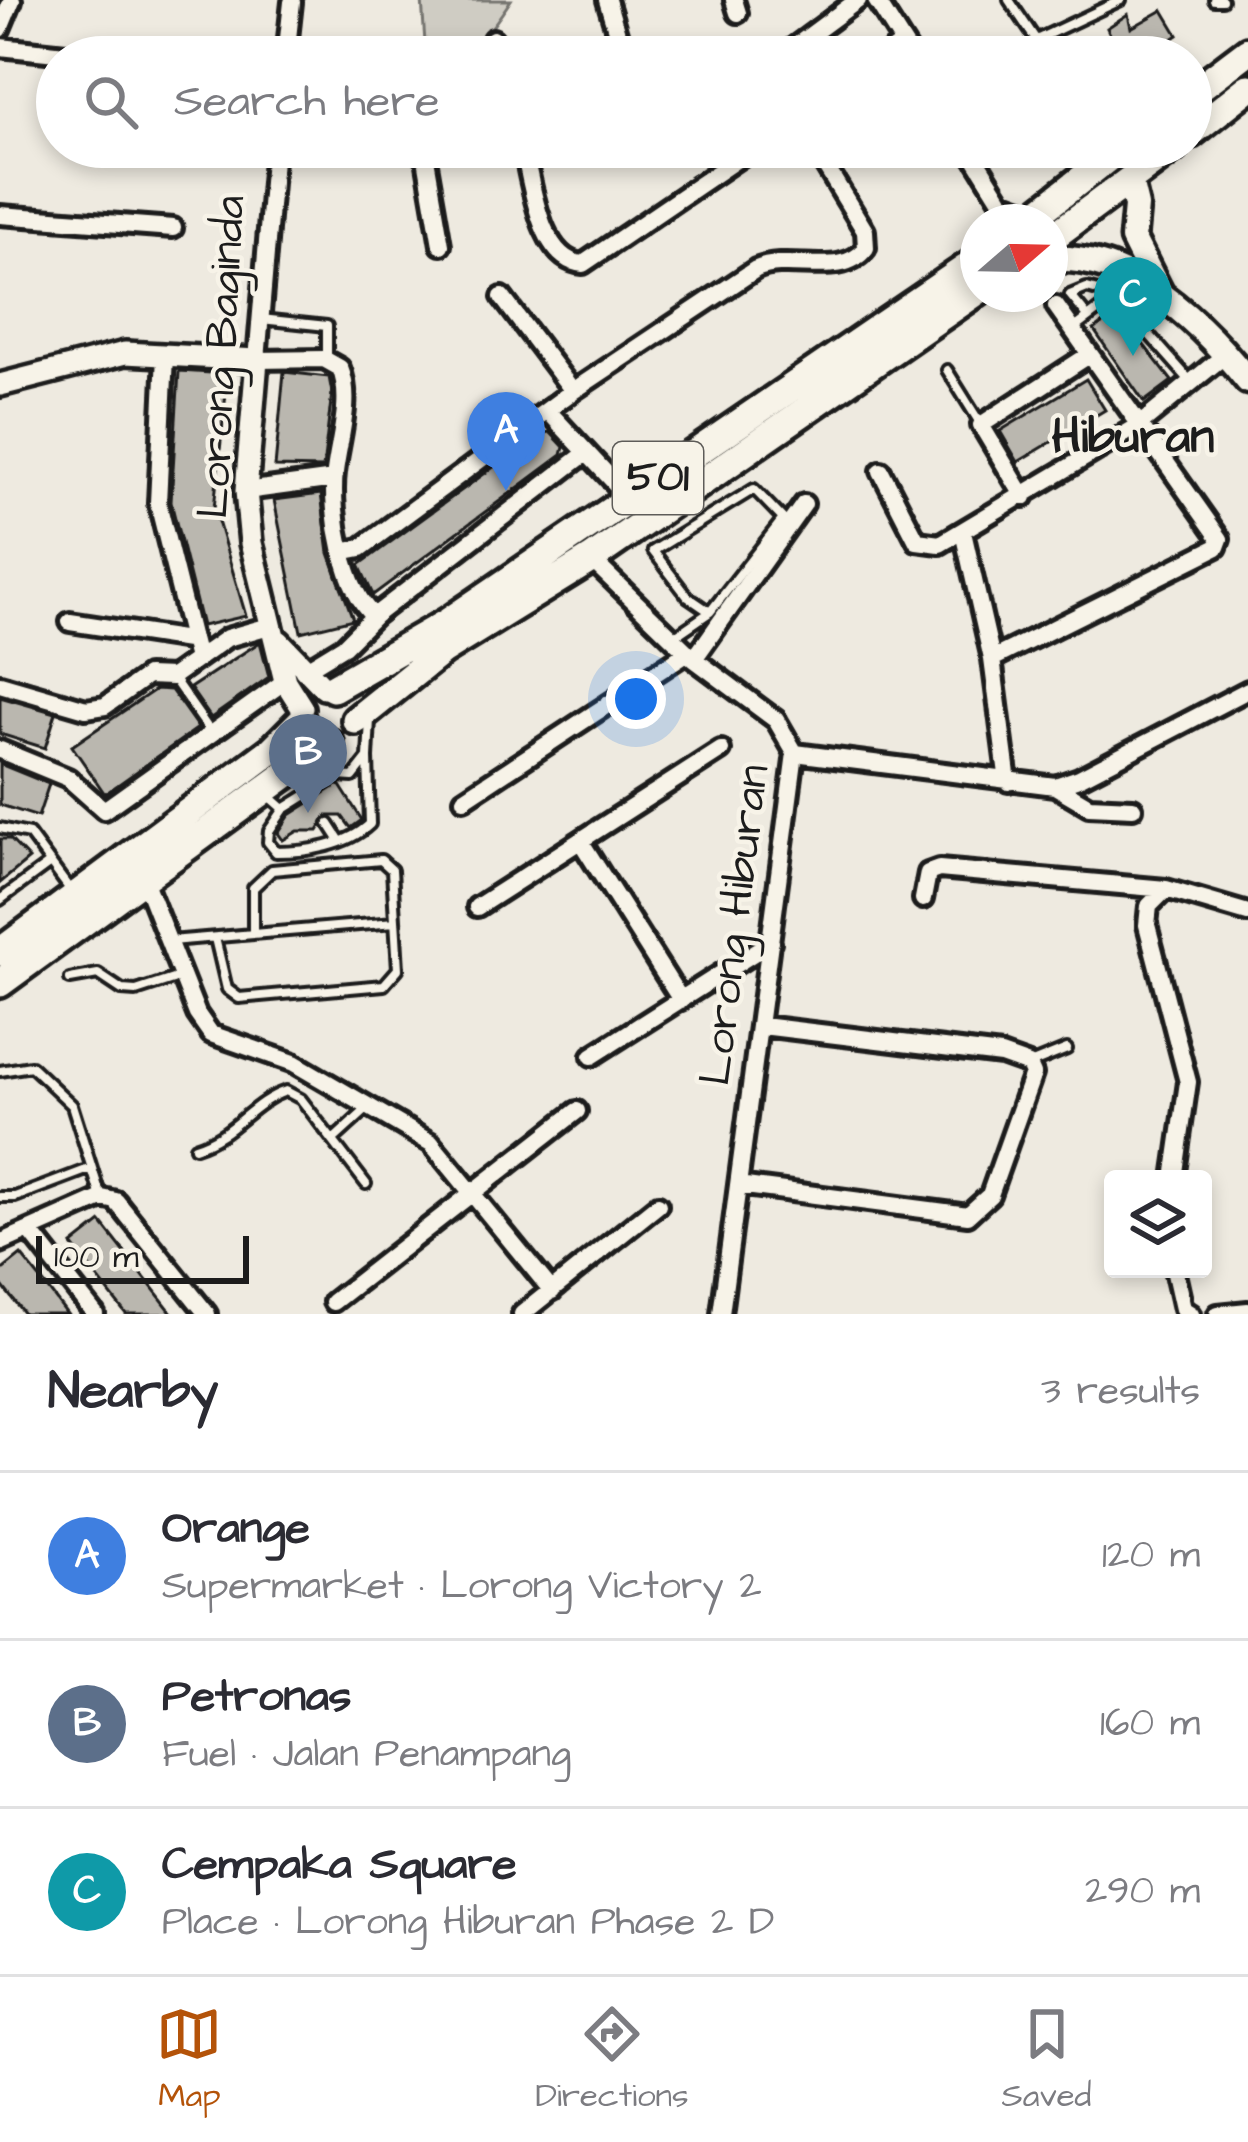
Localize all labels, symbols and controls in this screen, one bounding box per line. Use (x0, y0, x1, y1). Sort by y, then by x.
search box (36, 36, 1212, 168)
icon: search (78, 69, 144, 135)
text: Search here (174, 71, 440, 133)
street label: Lorong Baginda (183, 194, 261, 520)
north arrow (960, 204, 1068, 312)
pin: C (1094, 257, 1172, 356)
pin: A (467, 392, 545, 491)
district label: Hiburan (1052, 405, 1214, 471)
road number: 501 (613, 442, 703, 514)
your location (606, 669, 666, 729)
pin: B (269, 714, 347, 813)
street label: Lorong Hiburan (685, 761, 785, 1089)
map controls (1104, 1170, 1212, 1278)
button: layers (1104, 1170, 1212, 1278)
scale bar (36, 1230, 249, 1283)
text: 100 m (54, 1234, 139, 1280)
text: Nearby (48, 1357, 218, 1428)
text: 3 results (1041, 1365, 1200, 1419)
text: Orange (162, 1498, 310, 1560)
text: A (75, 1529, 99, 1583)
text: 120 m (1102, 1529, 1200, 1583)
text: Supermarket · Lorong Victory 2 (162, 1560, 762, 1614)
text: Petronas (162, 1666, 351, 1728)
text: B (73, 1697, 101, 1751)
text: 160 m (1100, 1697, 1200, 1751)
text: Fuel · Jalan Penampang (162, 1728, 571, 1782)
text: Cempaka Square (162, 1834, 517, 1896)
text: C (73, 1865, 101, 1919)
text: 290 m (1085, 1865, 1200, 1919)
text: Place · Lorong Hiburan Phase 2 D (162, 1896, 774, 1950)
tab: Map (156, 2001, 222, 2119)
tab: Directions (535, 2001, 689, 2119)
tab: Saved (1002, 2001, 1092, 2119)

